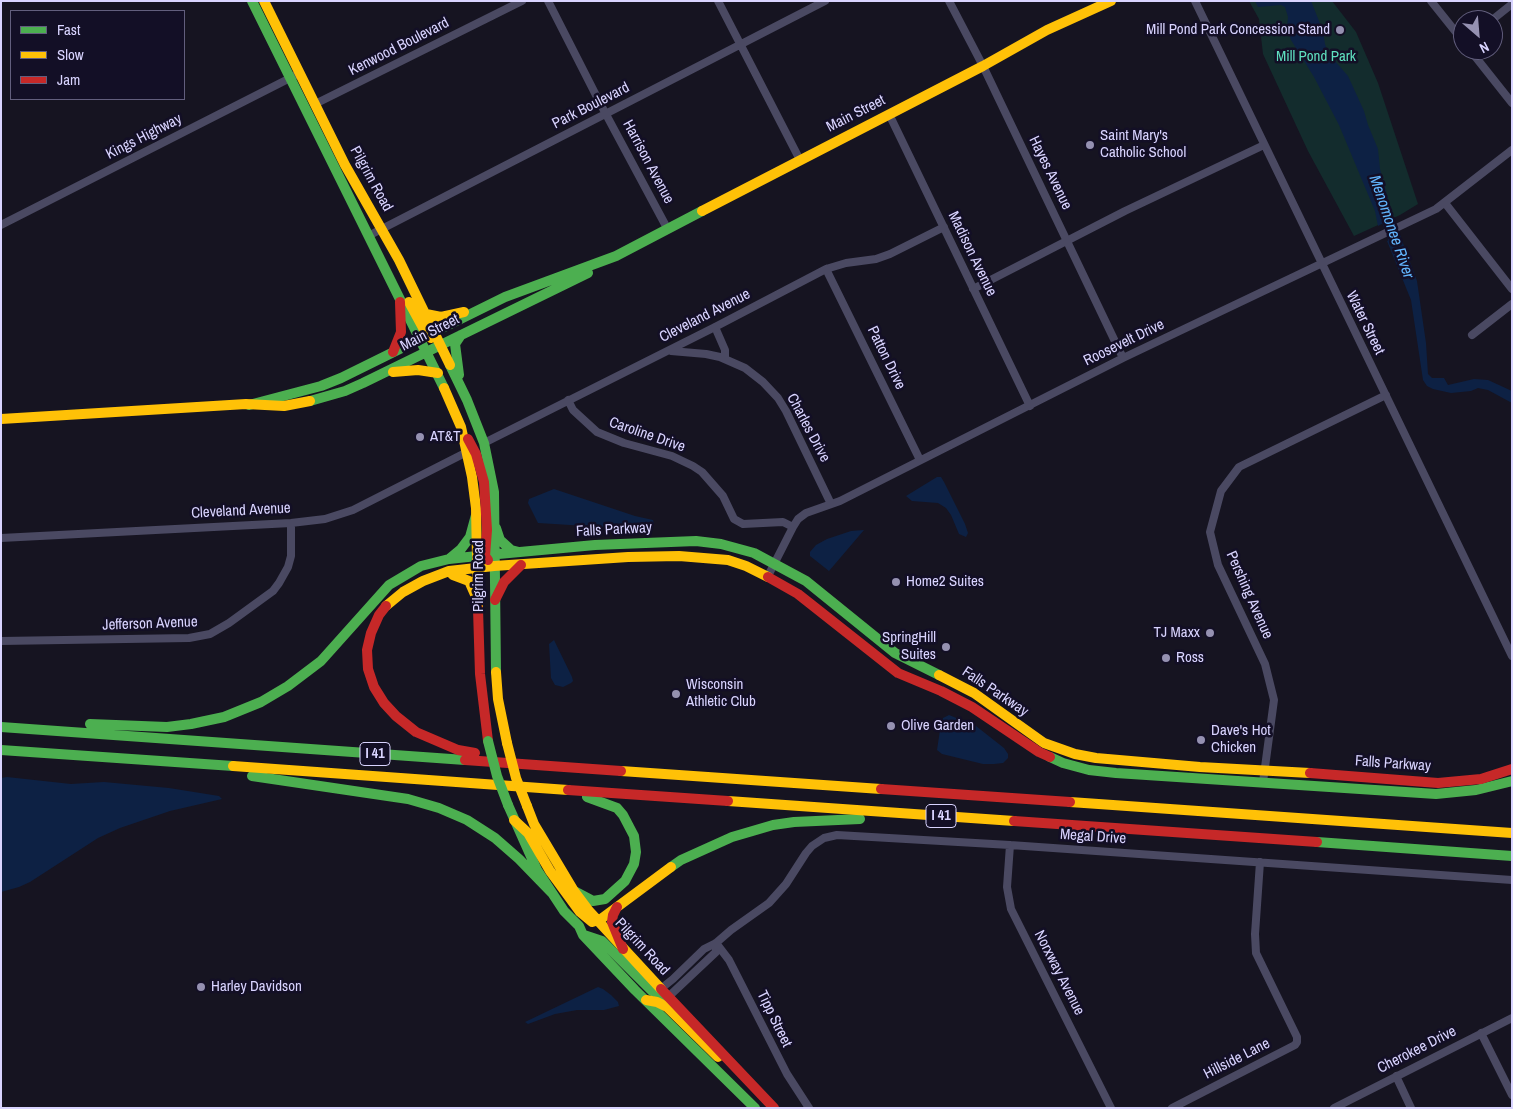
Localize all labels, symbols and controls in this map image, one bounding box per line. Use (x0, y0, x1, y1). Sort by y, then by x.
legend (10, 10, 185, 100)
north arrow (1453, 10, 1503, 60)
street label: Kenwood Boulevard (346, 14, 452, 80)
text: Fast (57, 19, 80, 40)
place label: Mill Pond Park Concession Stand (1146, 21, 1330, 39)
marker: Mill Pond Park Concession Stand (1334, 24, 1346, 36)
text: N (1477, 38, 1492, 57)
text: Slow (57, 44, 84, 65)
park label: Mill Pond Park (1276, 48, 1356, 66)
text: Jam (57, 69, 80, 90)
street label: Park Boulevard (549, 79, 633, 133)
street label: Main Street (824, 92, 888, 136)
street label: Kings Highway (103, 110, 185, 164)
street label: Harrison Avenue (618, 117, 678, 207)
place label: Saint Mary's Catholic School (1100, 127, 1186, 162)
street label: Hayes Avenue (1024, 133, 1076, 213)
marker: Saint Mary's Catholic School (1084, 139, 1096, 151)
street label: Pilgrim Road (346, 143, 396, 215)
water label: Menomonee River (1364, 173, 1418, 281)
street label: Madison Avenue (944, 209, 1000, 299)
street label: Cleveland Avenue (657, 285, 753, 347)
street label: Water Street (1342, 288, 1388, 358)
street label: Main Street (398, 311, 462, 355)
street label: Roosevelt Drive (1081, 316, 1167, 370)
street label: Patton Drive (863, 323, 909, 393)
street label: Charles Drive (782, 391, 834, 465)
street label: Caroline Drive (607, 414, 687, 456)
place label: AT&T (430, 428, 461, 446)
marker: AT&T (414, 431, 426, 443)
street label: Cleveland Avenue (191, 499, 291, 523)
street label: Falls Parkway (576, 519, 652, 541)
street label: Pilgrim Road (470, 540, 488, 612)
street label: Pershing Avenue (1222, 548, 1276, 642)
place label: Home2 Suites (906, 573, 984, 591)
marker: Home2 Suites (890, 576, 902, 588)
street label: Jefferson Avenue (102, 613, 198, 635)
place label: TJ Maxx (1154, 624, 1200, 642)
marker: TJ Maxx (1204, 627, 1216, 639)
place label: SpringHill Suites (882, 629, 936, 664)
marker: SpringHill Suites (940, 641, 952, 653)
place label: Ross (1176, 649, 1204, 667)
marker: Ross (1160, 652, 1172, 664)
street label: Falls Parkway (958, 663, 1032, 721)
place label: Wisconsin Athletic Club (686, 676, 756, 711)
marker: Wisconsin Athletic Club (670, 688, 682, 700)
place label: Olive Garden (901, 717, 974, 735)
marker: Olive Garden (885, 720, 897, 732)
place label: Dave's Hot Chicken (1211, 722, 1271, 757)
marker: Dave's Hot Chicken (1195, 734, 1207, 746)
road number: I 41 (360, 742, 390, 766)
street label: Falls Parkway (1354, 752, 1432, 776)
road number: I 41 (926, 804, 956, 828)
street label: Megal Drive (1059, 826, 1127, 848)
street label: Pilgrim Road (611, 915, 673, 979)
street label: Norxway Avenue (1030, 928, 1088, 1018)
place label: Harley Davidson (211, 978, 302, 996)
marker: Harley Davidson (195, 981, 207, 993)
street label: Tipp Street (753, 988, 795, 1050)
street label: Cherokee Drive (1375, 1022, 1459, 1078)
street label: Hillside Lane (1201, 1035, 1273, 1083)

